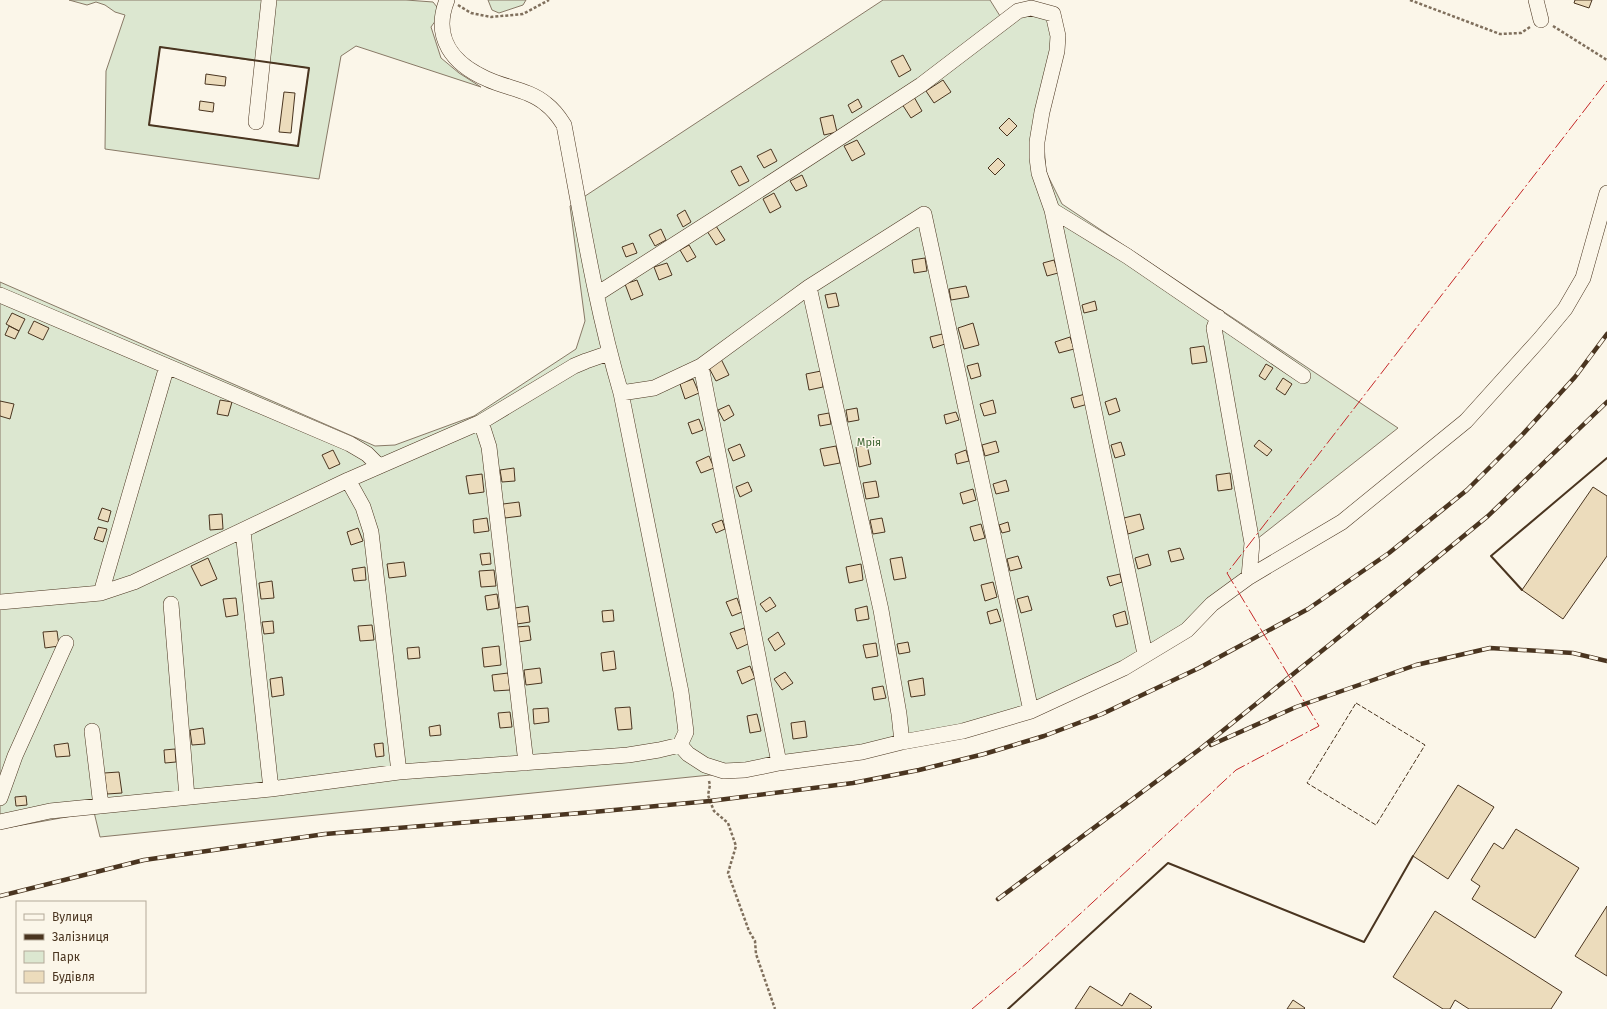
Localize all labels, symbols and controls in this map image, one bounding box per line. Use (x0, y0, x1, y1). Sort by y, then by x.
park label: Мрія (857, 436, 881, 449)
legend (16, 901, 146, 993)
text: Вулиця (52, 910, 93, 924)
text: Залізниця (52, 930, 109, 944)
text: Парк (52, 950, 81, 964)
text: Будівля (52, 970, 95, 984)

